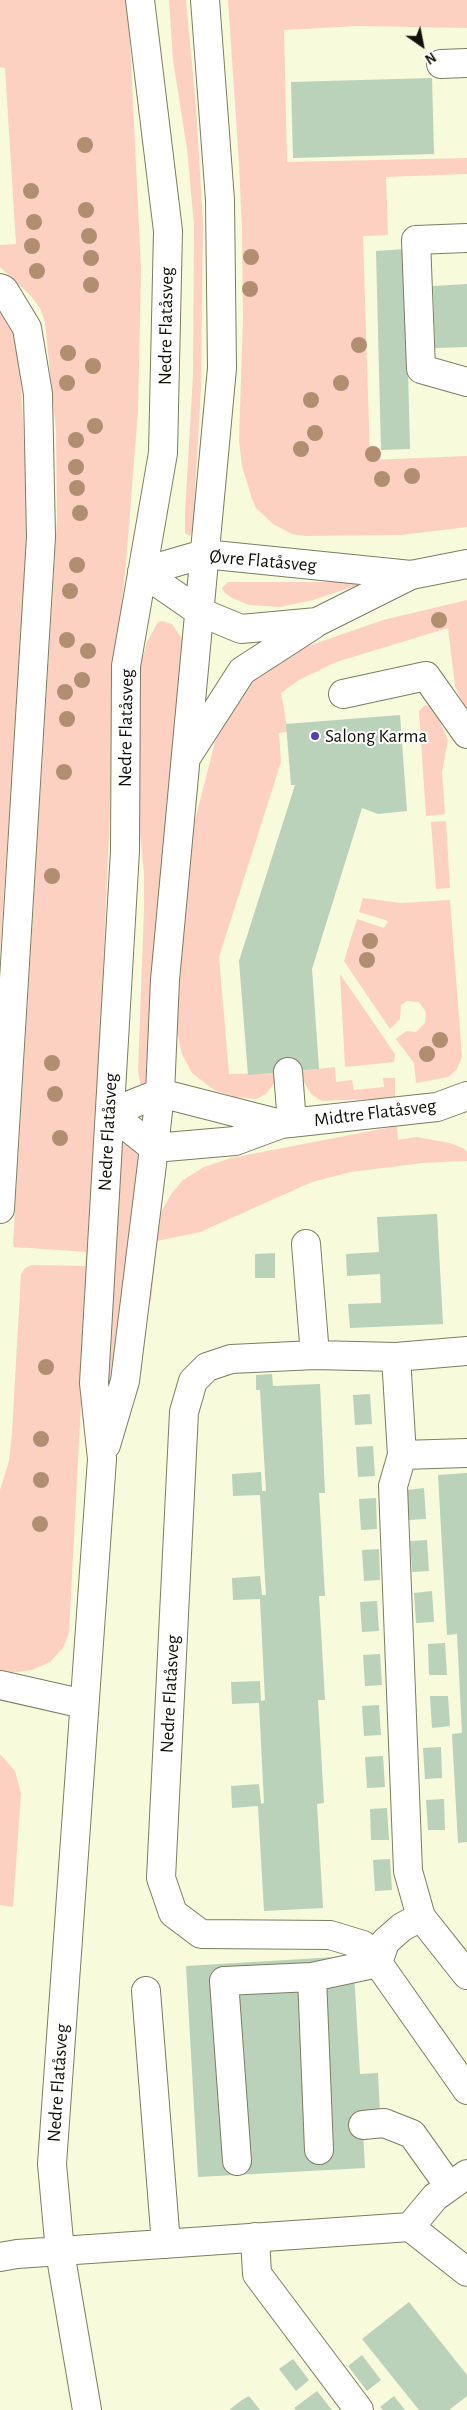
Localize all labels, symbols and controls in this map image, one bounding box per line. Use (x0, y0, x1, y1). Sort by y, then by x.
north arrow (397, 20, 447, 70)
text: N (422, 49, 438, 66)
street label: Nedre Flatåsveg (154, 267, 178, 385)
street label: Øvre Flatåsveg (209, 545, 317, 577)
street label: Nedre Flatåsveg (114, 669, 138, 787)
place label: Salong Karma (325, 725, 427, 747)
marker: Salong Karma (309, 730, 321, 742)
street label: Nedre Flatåsveg (94, 1072, 122, 1192)
street label: Midtre Flatåsveg (313, 1094, 437, 1132)
street label: Nedre Flatåsveg (156, 1634, 184, 1754)
street label: Nedre Flatåsveg (42, 2023, 74, 2143)

